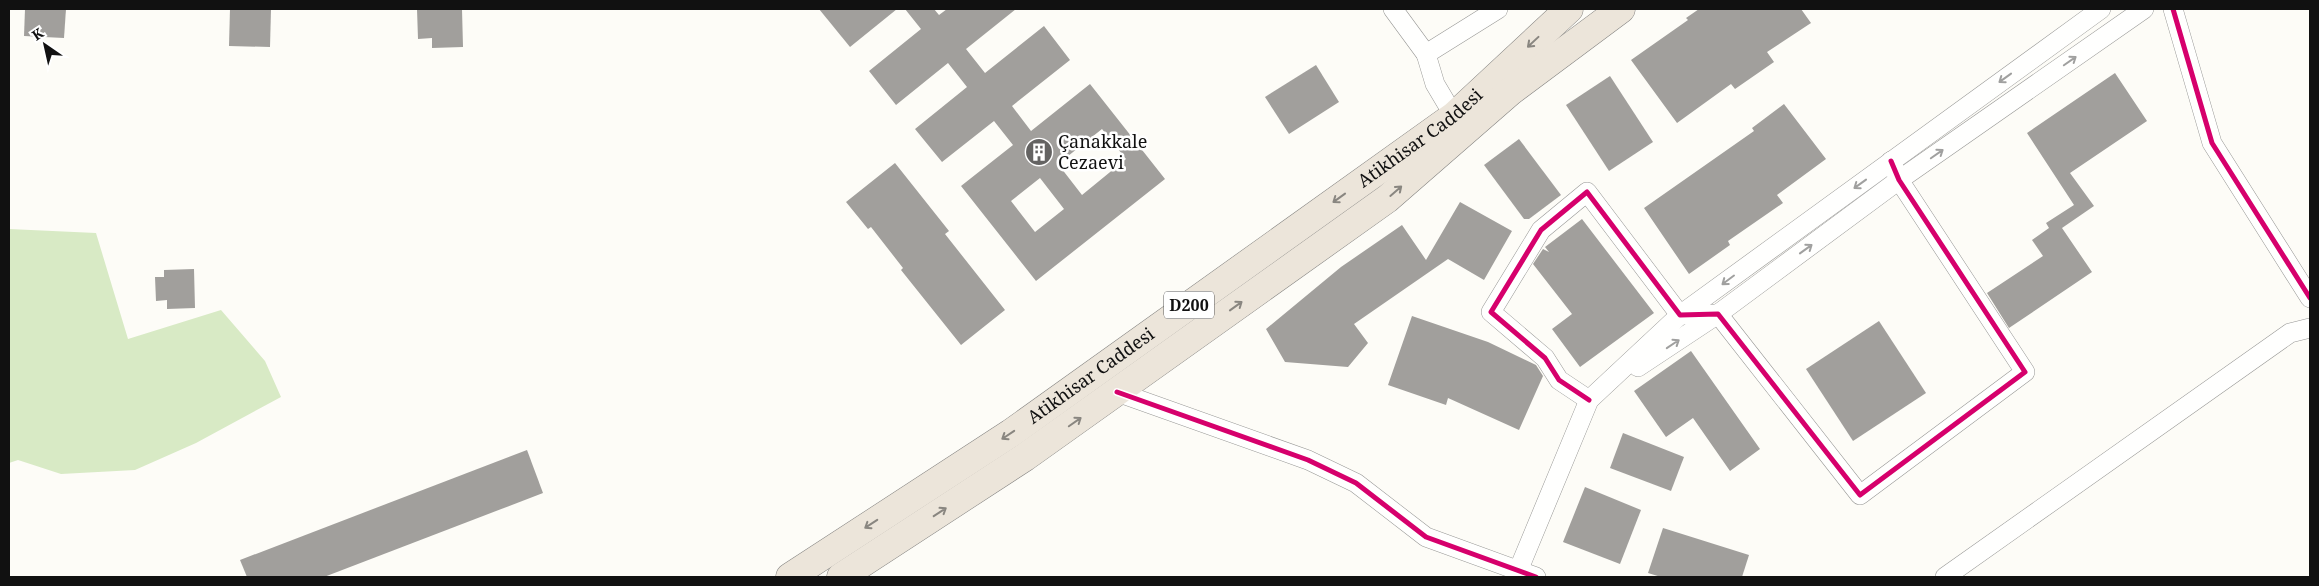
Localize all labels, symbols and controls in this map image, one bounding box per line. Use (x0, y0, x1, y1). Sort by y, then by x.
north arrow (20, 20, 70, 70)
text: K (28, 23, 48, 45)
one-way arrow (1527, 36, 1540, 48)
one-way arrow (2063, 56, 2077, 66)
one-way arrow (1998, 73, 2012, 83)
street label: Atikhisar Caddesi (1352, 83, 1487, 192)
place label: Çanakkale Cezaevi (1058, 129, 1147, 174)
building icon: Çanakkale Cezaevi (1024, 137, 1054, 167)
one-way arrow (1930, 149, 1944, 159)
one-way arrow (1854, 179, 1867, 190)
one-way arrow (1389, 186, 1402, 197)
one-way arrow (1332, 193, 1346, 203)
one-way arrow (1798, 244, 1812, 255)
one-way arrow (1722, 274, 1735, 285)
road number: D200 (1164, 292, 1214, 318)
one-way arrow (1228, 301, 1242, 312)
street label: Atikhisar Caddesi (1022, 321, 1159, 429)
one-way arrow (1666, 338, 1680, 349)
one-way arrow (1068, 417, 1082, 427)
one-way arrow (1001, 431, 1015, 441)
one-way arrow (933, 507, 947, 517)
one-way arrow (864, 518, 878, 529)

